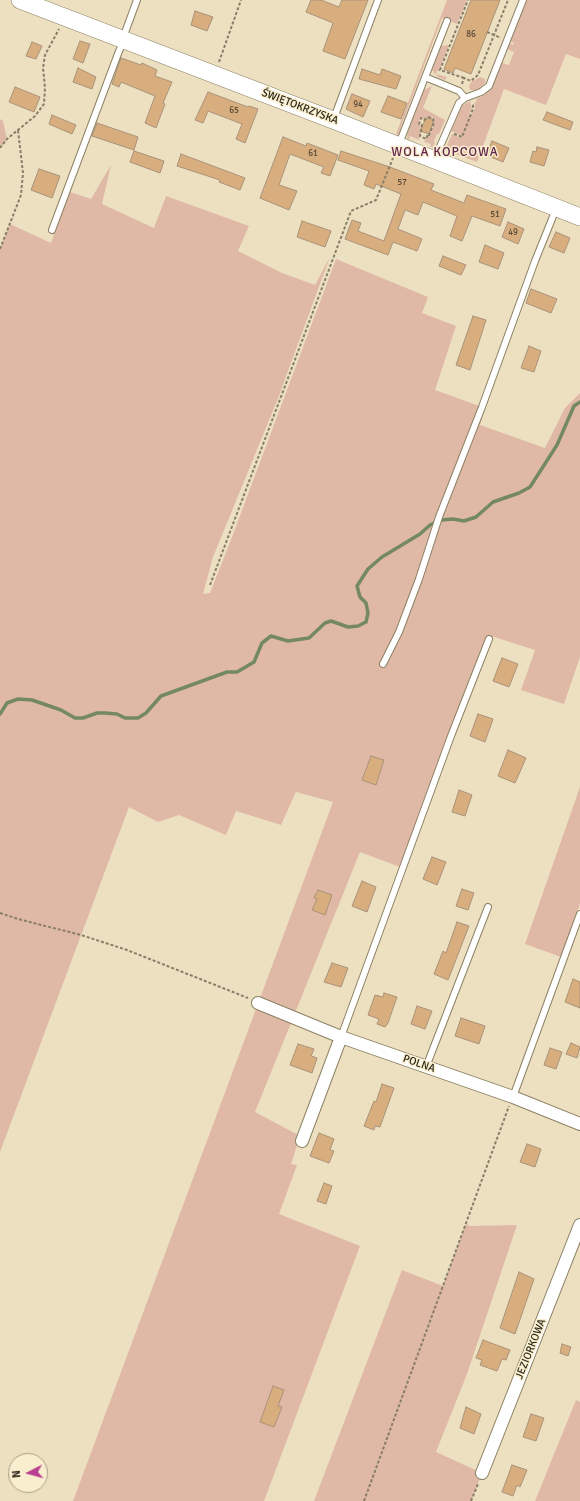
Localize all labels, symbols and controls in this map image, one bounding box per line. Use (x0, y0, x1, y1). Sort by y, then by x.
house number: 86 (466, 30, 476, 40)
street label: ŚWIĘTOKRZYSKA (260, 86, 340, 128)
house number: 94 (353, 100, 363, 110)
house number: 65 (229, 106, 239, 116)
district label: WOLA KOPCOWA (391, 145, 499, 161)
house number: 61 (308, 149, 318, 159)
house number: 57 (397, 178, 407, 188)
house number: 51 (490, 210, 500, 220)
house number: 49 (508, 228, 518, 238)
street label: POLNA (401, 1052, 437, 1076)
street label: JEZIORKOWA (513, 1317, 549, 1381)
north arrow (8, 1453, 48, 1493)
text: N (10, 1470, 23, 1479)

